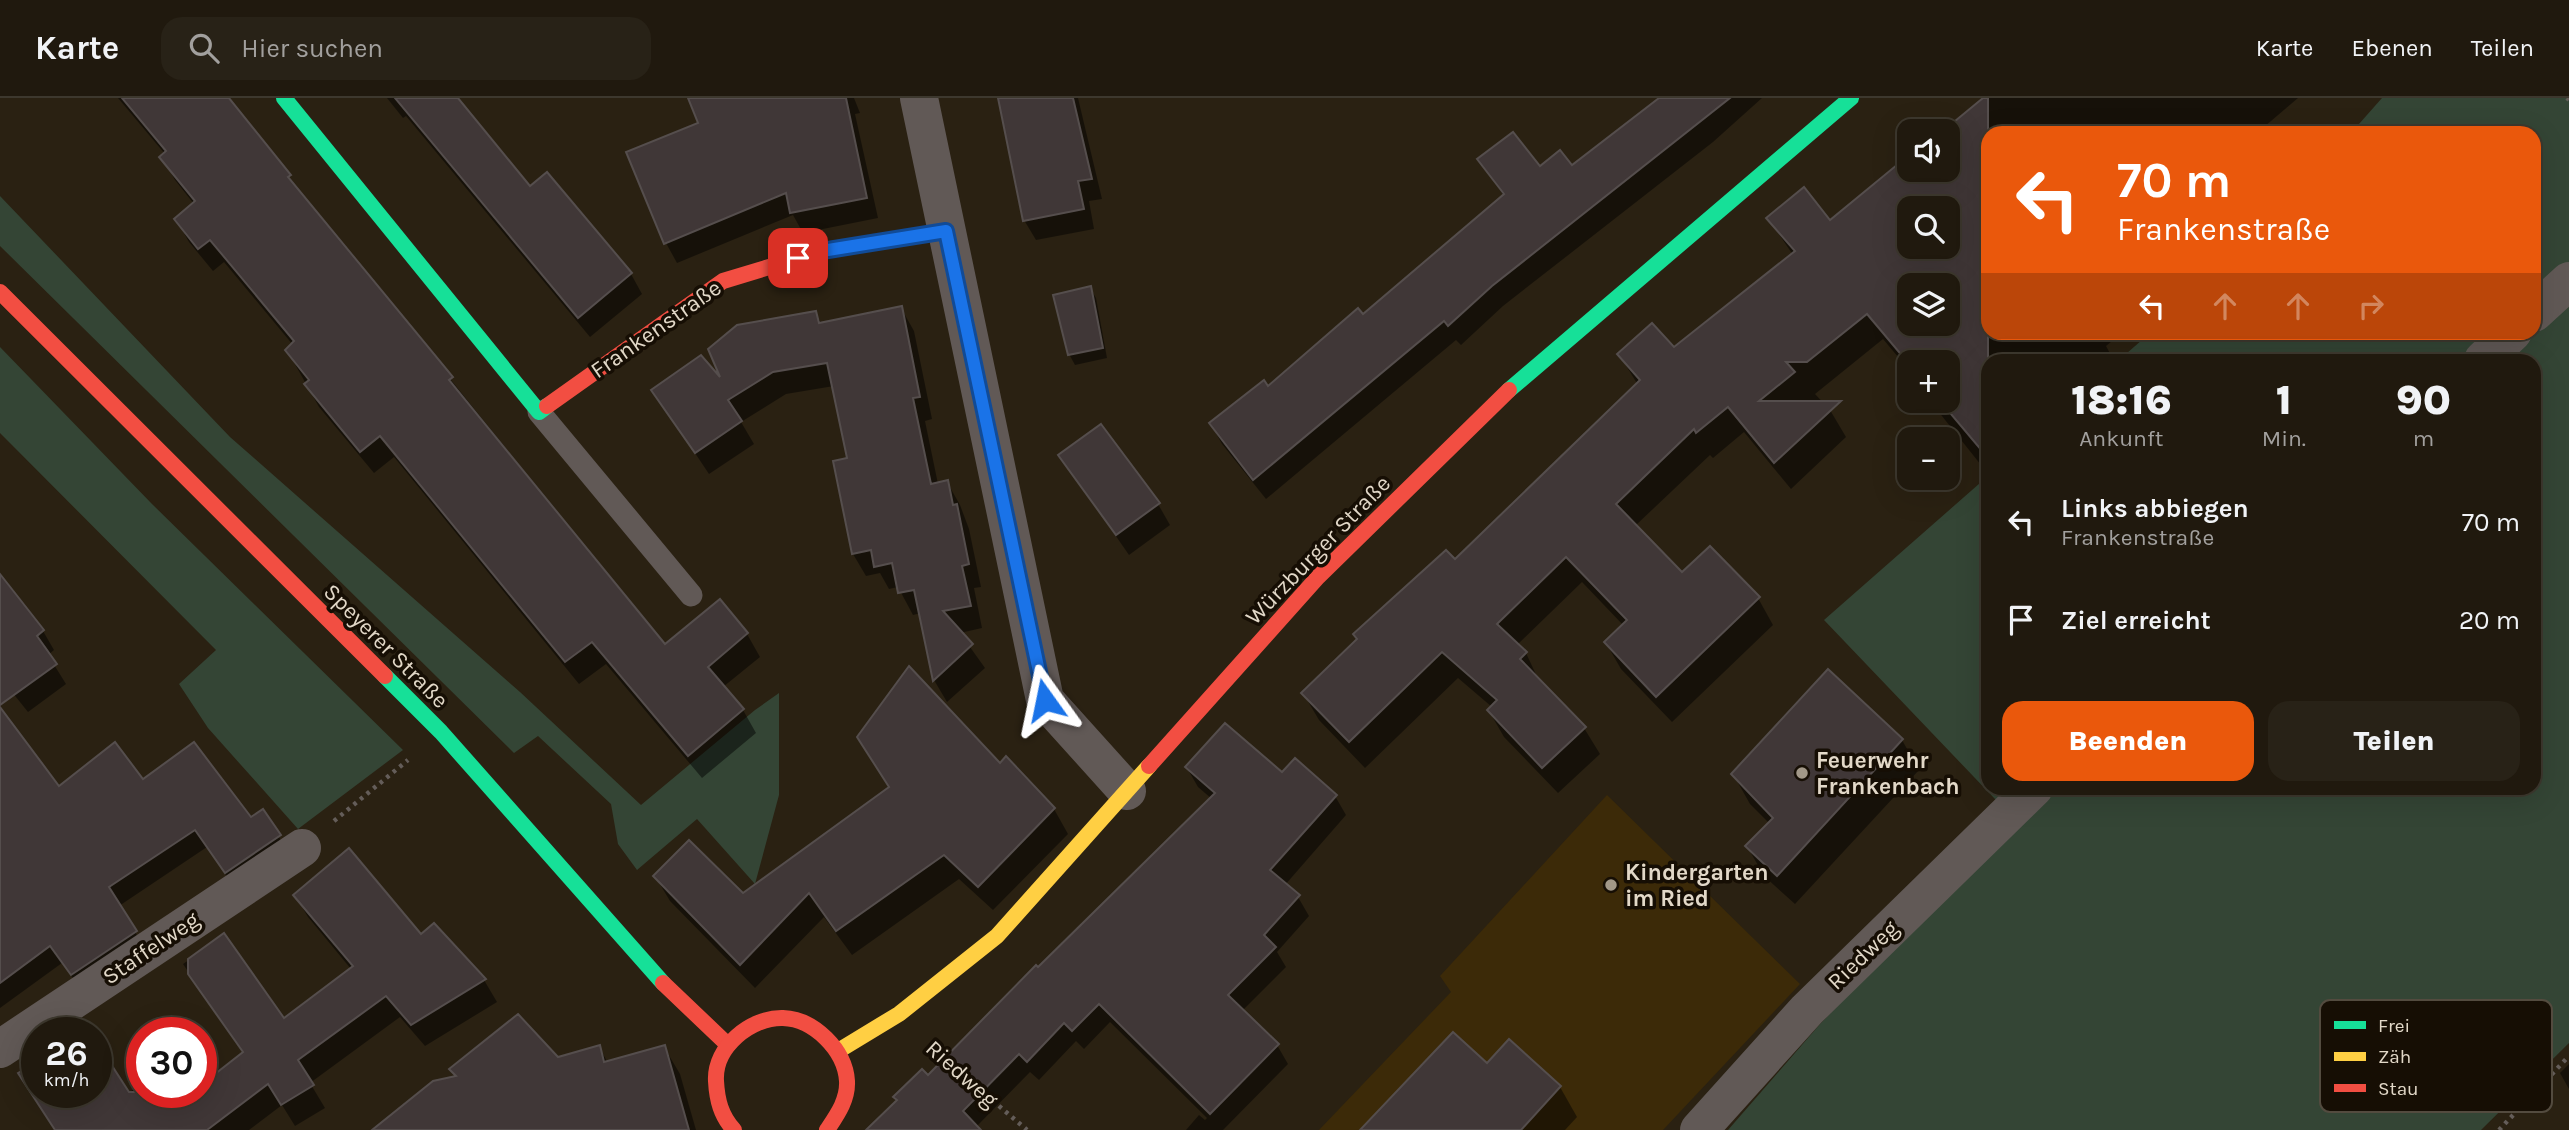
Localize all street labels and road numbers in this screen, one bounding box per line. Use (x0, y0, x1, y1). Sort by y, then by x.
street label: Frankenstraße (586, 274, 726, 384)
street label: Würzburger Straße (1240, 470, 1396, 630)
street label: Speyerer Straße (318, 578, 454, 714)
street label: Staffelweg (98, 906, 204, 990)
street label: Riedweg (1822, 915, 1904, 995)
street label: Riedweg (920, 1035, 1004, 1113)

